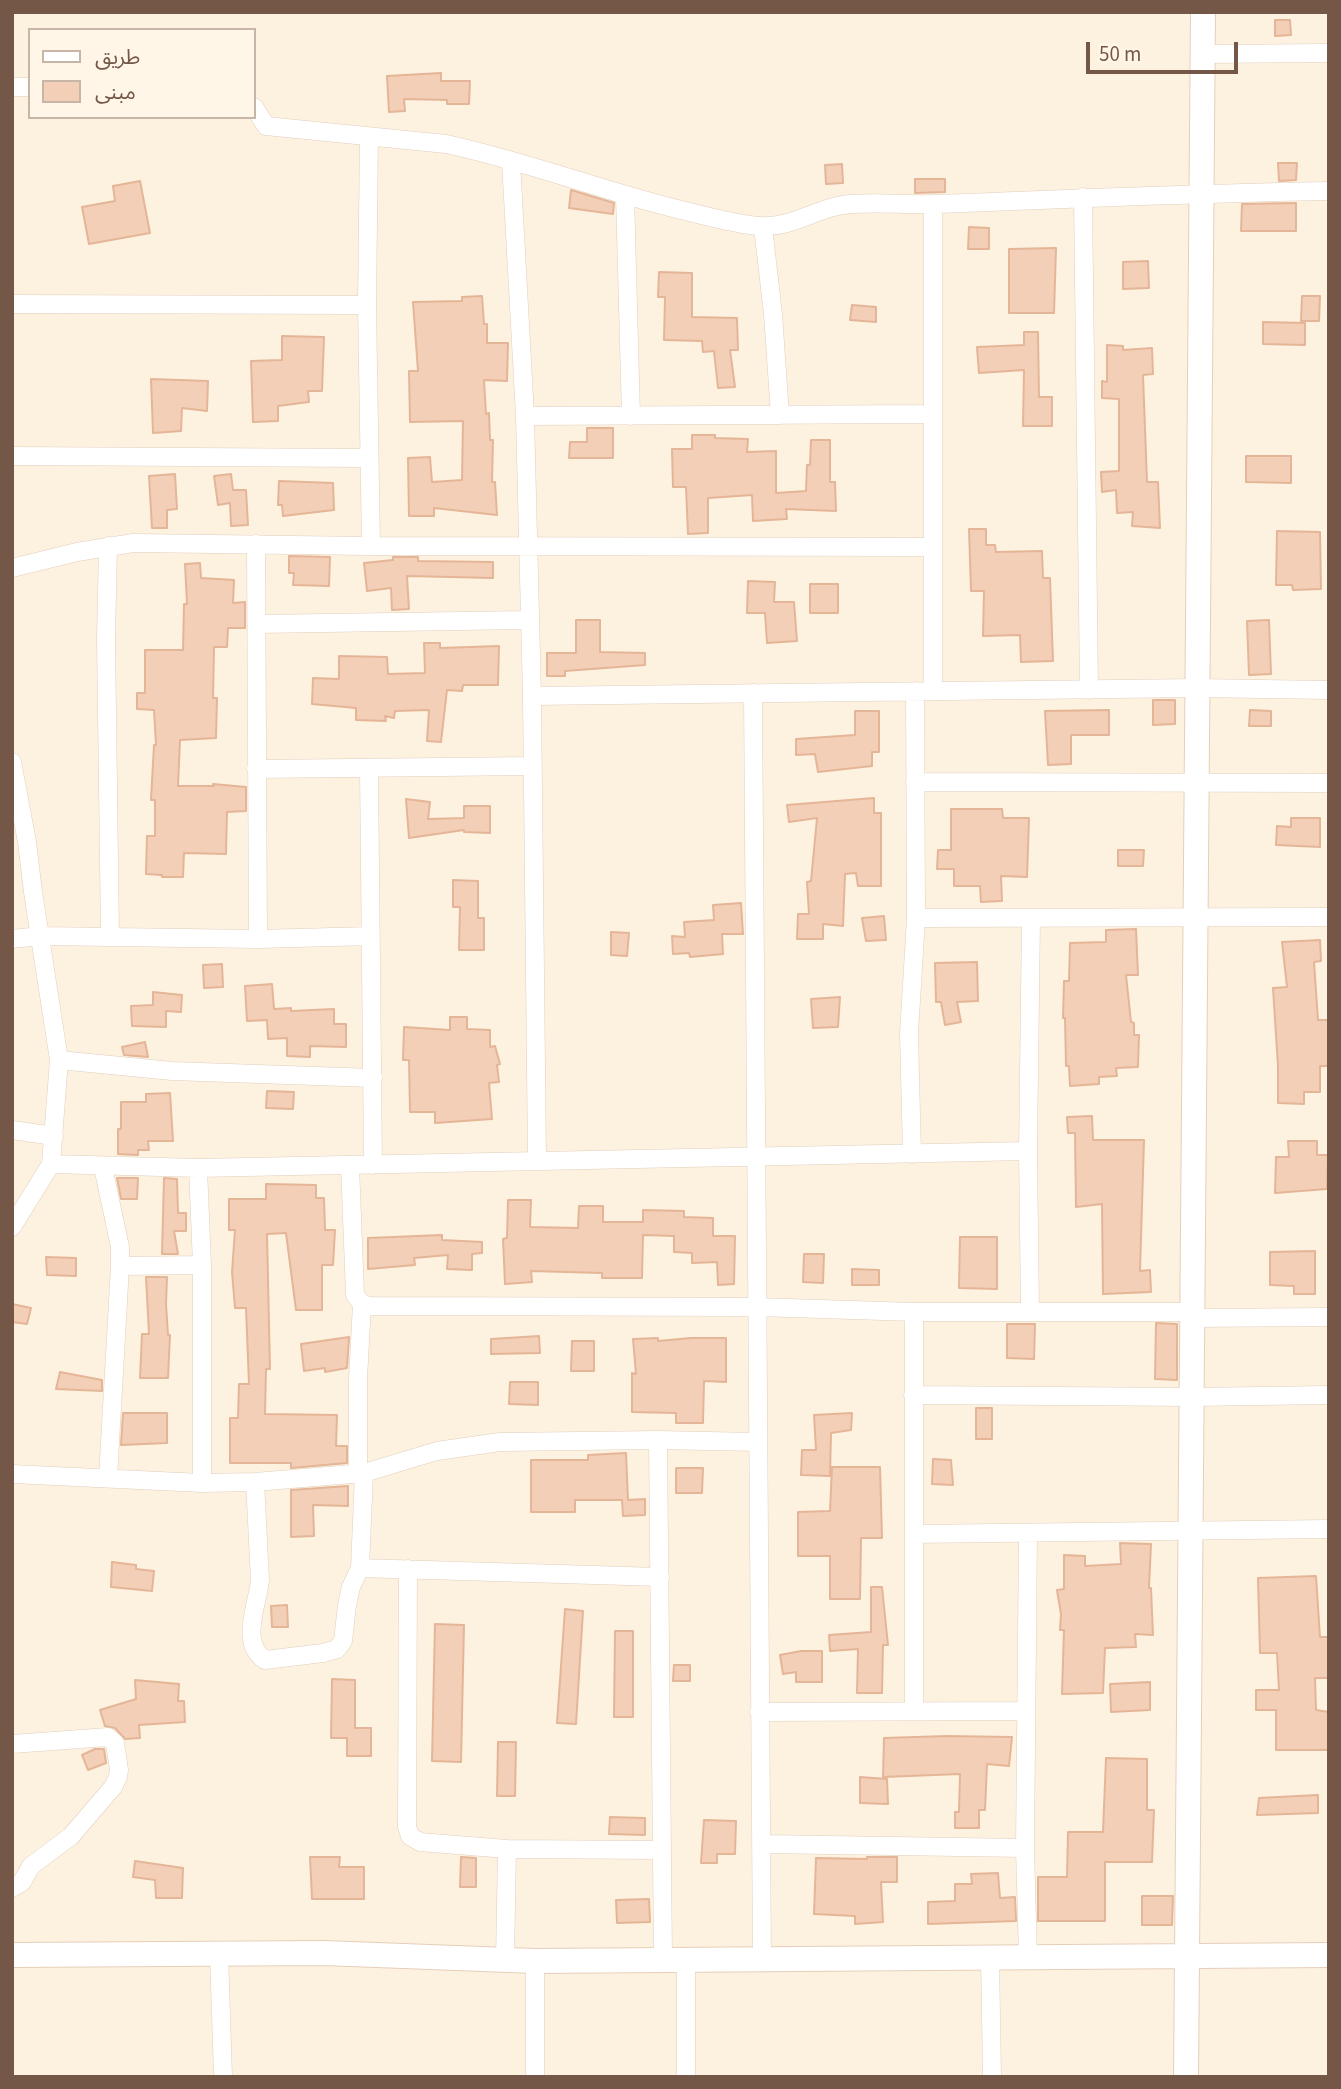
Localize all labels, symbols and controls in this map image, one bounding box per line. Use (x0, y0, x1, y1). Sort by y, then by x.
legend (28, 28, 256, 119)
scale bar (1089, 28, 1241, 72)
text: 50 m (1099, 39, 1141, 69)
text: طريق (95, 42, 140, 72)
text: مبنى (95, 77, 136, 107)

